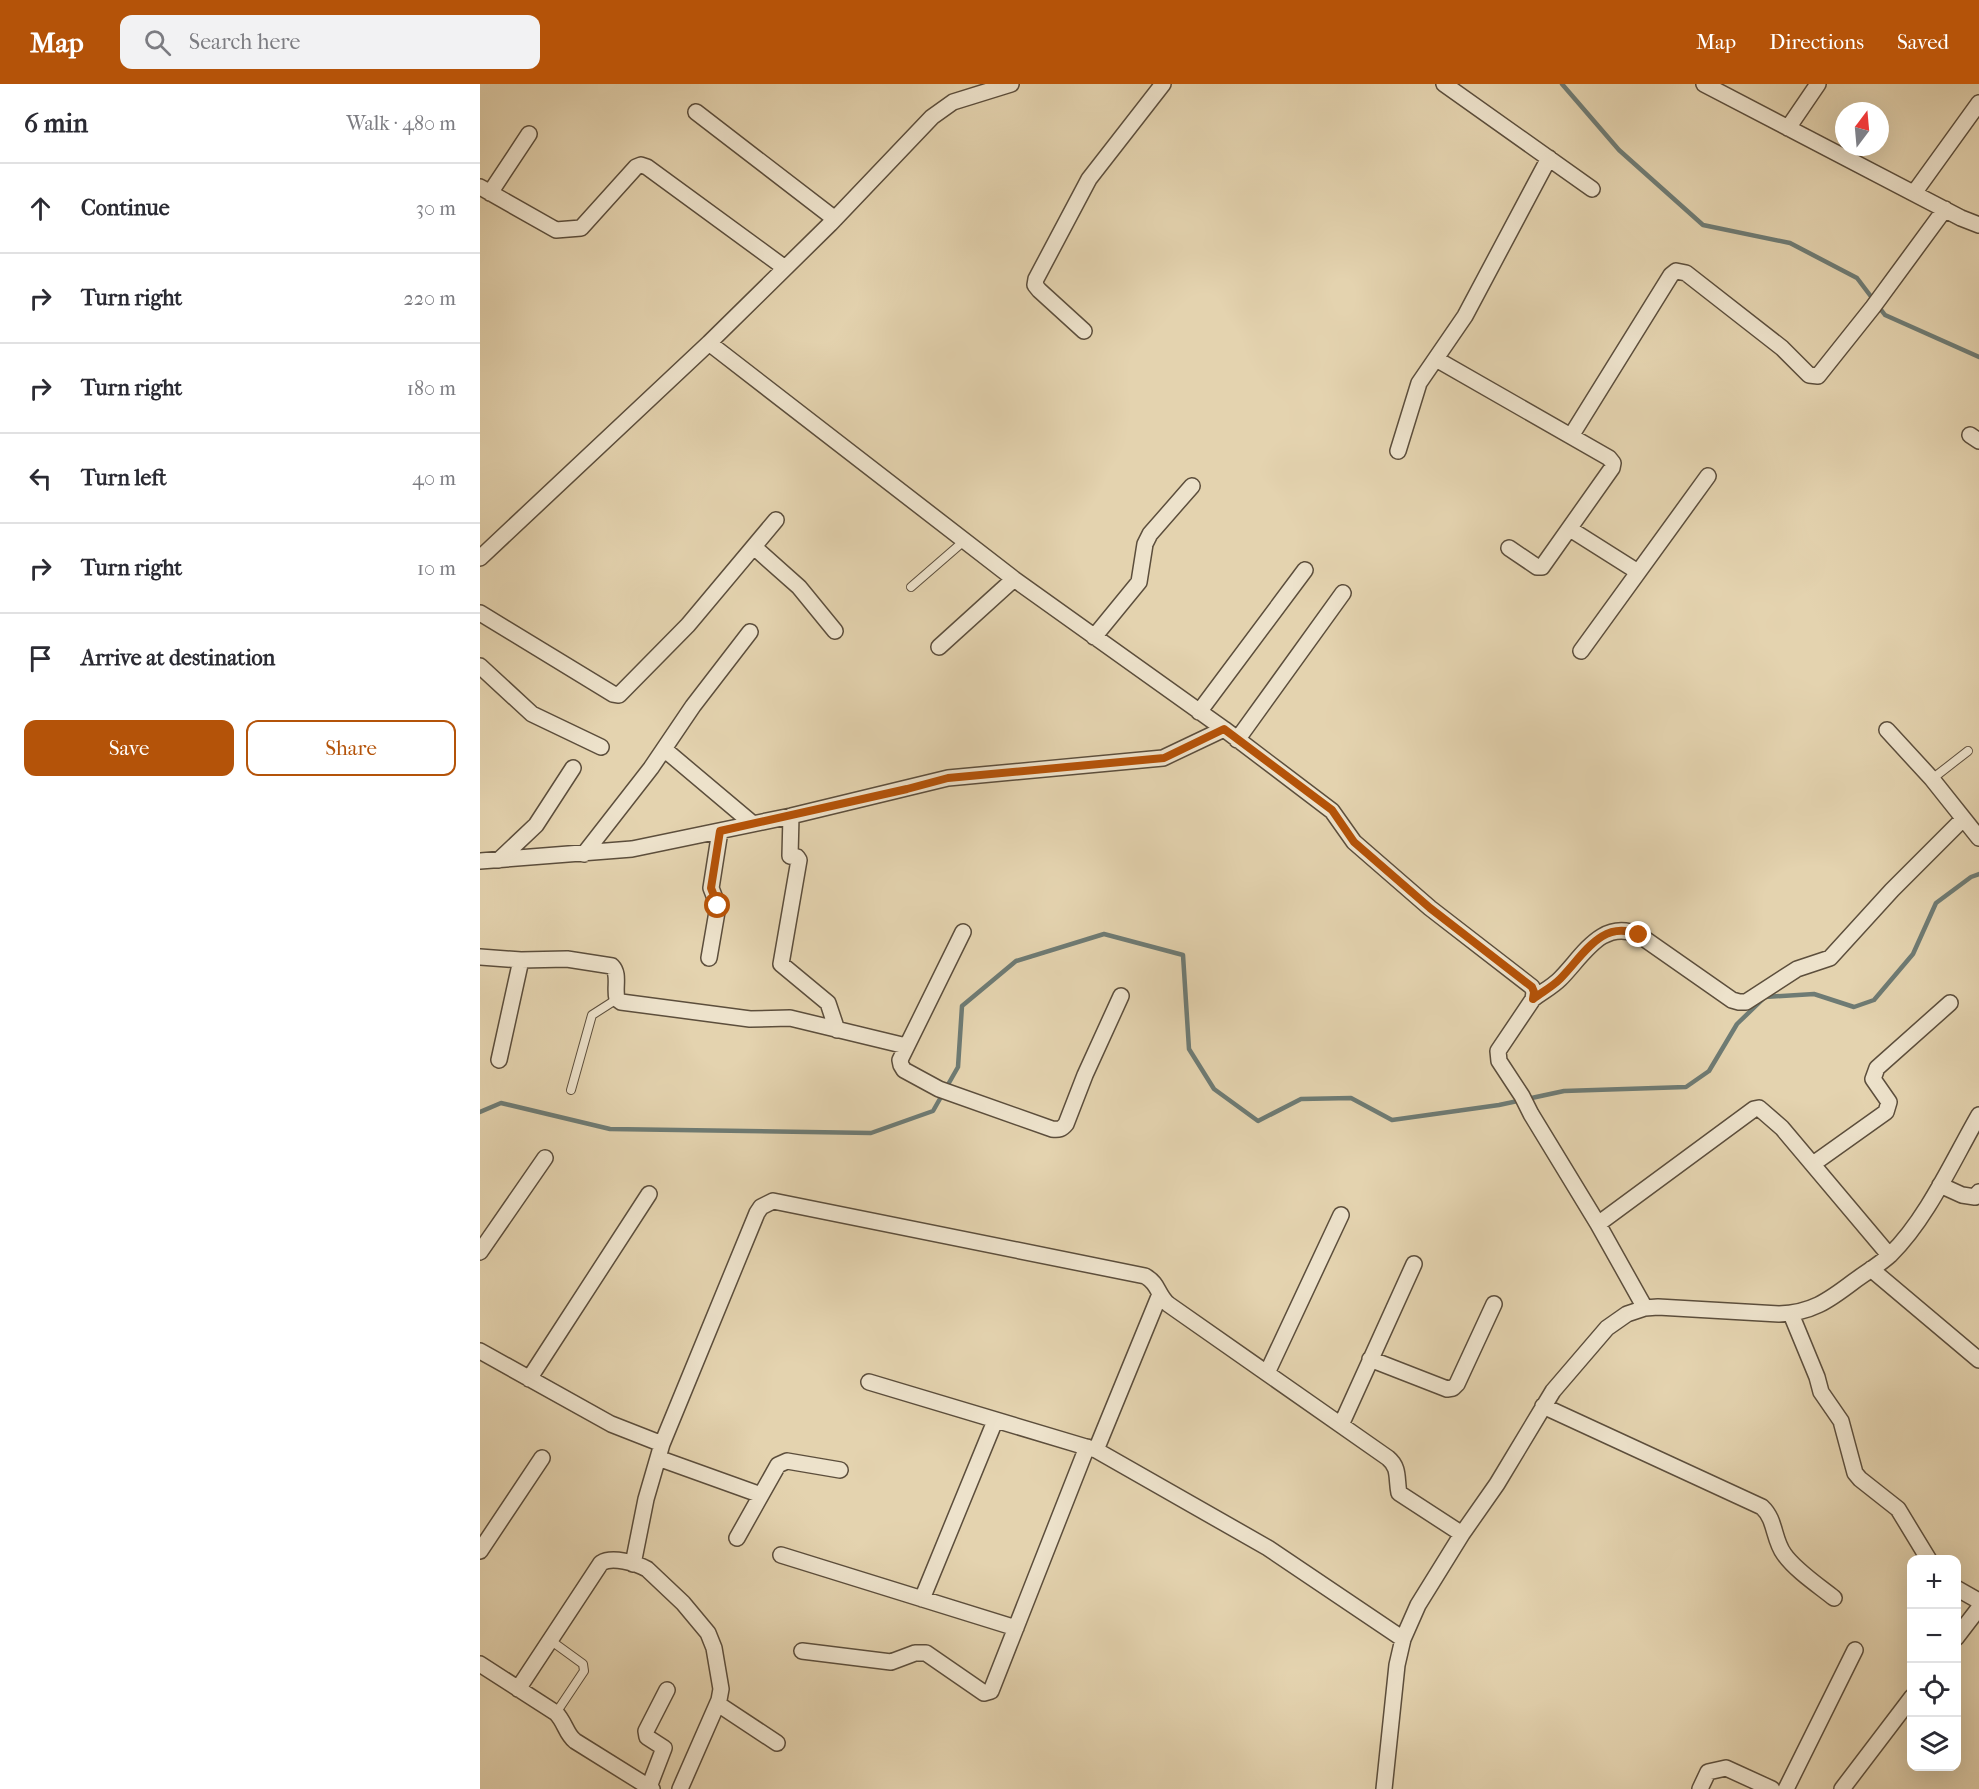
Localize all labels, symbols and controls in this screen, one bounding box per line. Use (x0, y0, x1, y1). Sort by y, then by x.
search box (120, 15, 540, 69)
text: Map (30, 26, 84, 59)
icon: search (141, 26, 174, 59)
text: Search here (189, 29, 300, 55)
text: Map (1696, 30, 1736, 54)
text: Directions (1769, 30, 1864, 54)
text: Saved (1897, 30, 1949, 54)
north arrow (1835, 102, 1889, 156)
text: 6 min (24, 108, 88, 139)
text: Walk · 480 m (346, 112, 456, 135)
icon: ahead (24, 192, 57, 225)
text: Continue (81, 195, 170, 221)
text: 30 m (416, 197, 456, 220)
icon: right (24, 282, 57, 315)
text: Turn right (81, 285, 182, 311)
text: 220 m (403, 287, 456, 310)
icon: right (24, 372, 57, 405)
text: Turn right (81, 375, 182, 401)
text: 180 m (407, 377, 456, 400)
icon: left (24, 462, 57, 495)
text: Turn left (81, 465, 167, 491)
text: 40 m (412, 467, 456, 490)
icon: right (24, 552, 57, 585)
text: Turn right (81, 555, 182, 581)
text: 10 m (417, 557, 456, 580)
icon: arrive (24, 642, 57, 675)
text: Arrive at destination (81, 645, 275, 671)
button: Save (24, 720, 234, 776)
button: Share (246, 720, 456, 776)
route start (704, 892, 730, 918)
route end (1625, 921, 1651, 947)
map controls (1907, 1555, 1961, 1771)
button: + (1907, 1555, 1961, 1609)
button: − (1907, 1609, 1961, 1663)
button: locate (1907, 1663, 1961, 1717)
button: layers (1907, 1717, 1961, 1771)

